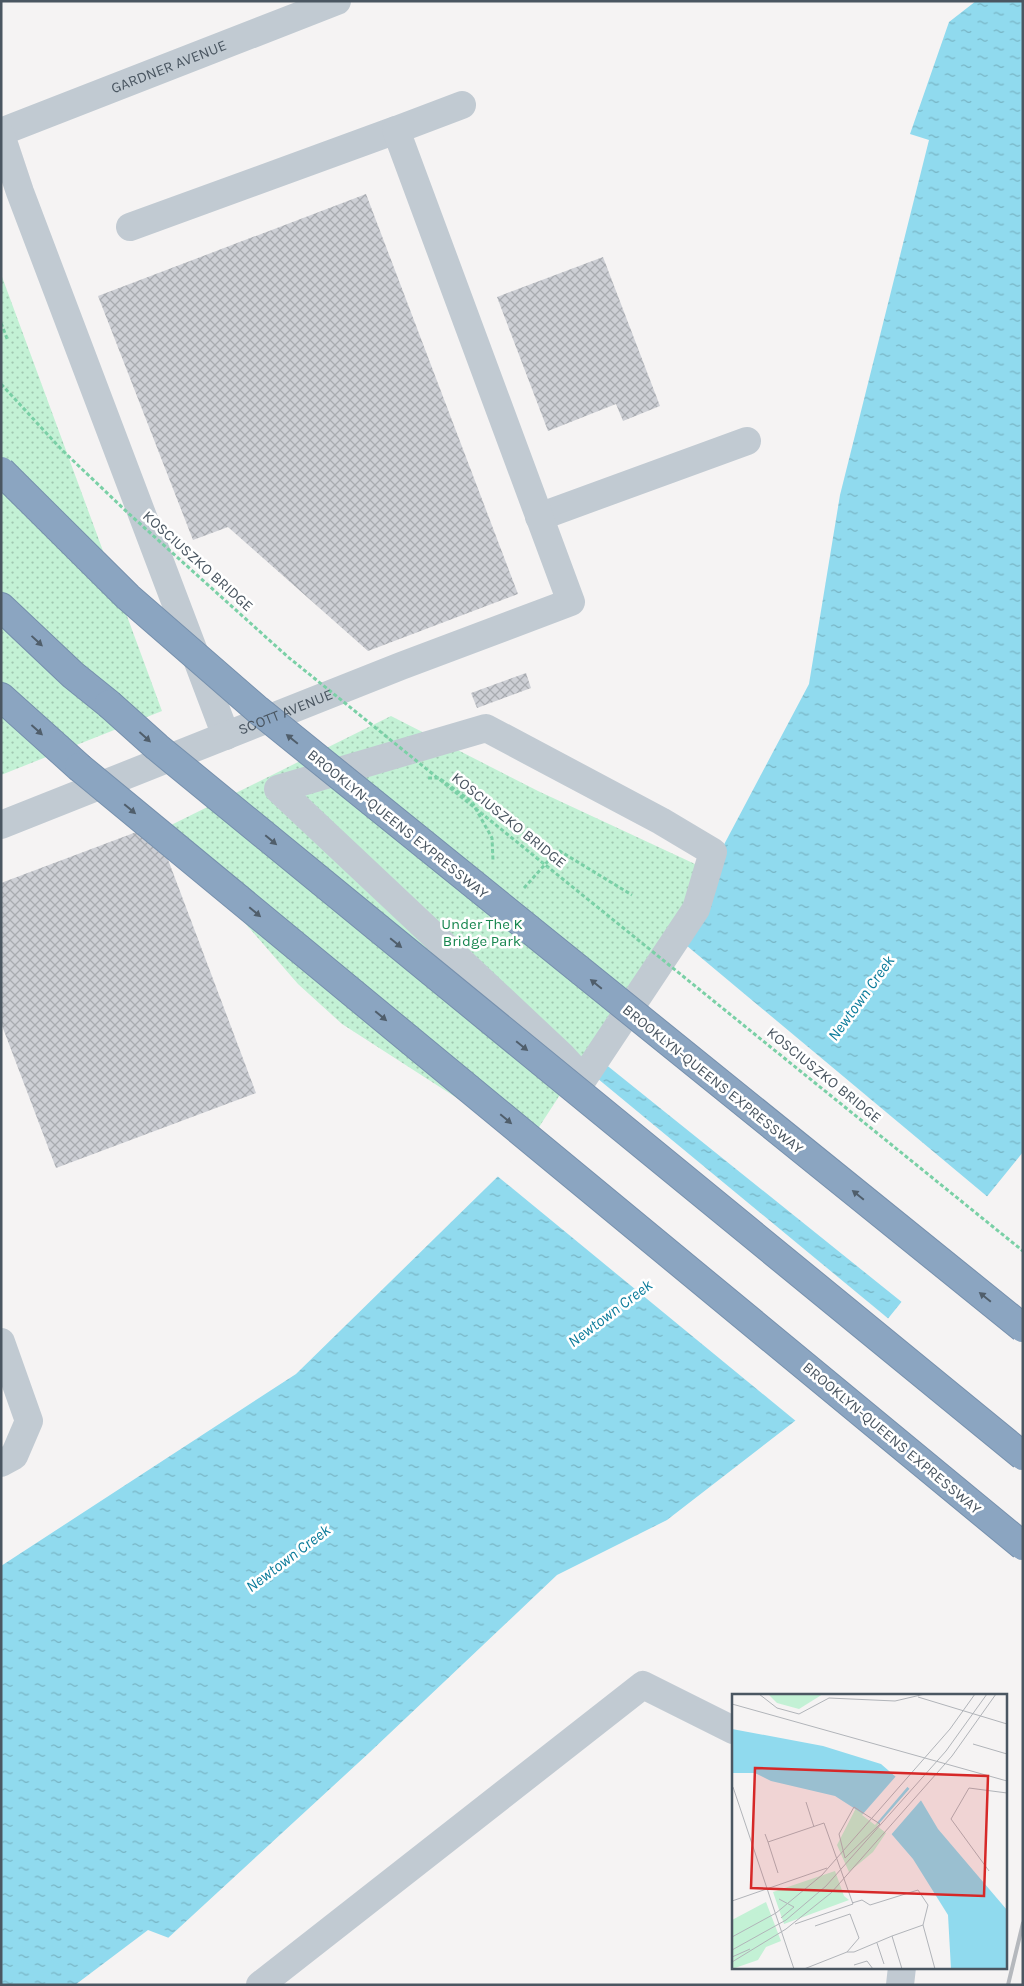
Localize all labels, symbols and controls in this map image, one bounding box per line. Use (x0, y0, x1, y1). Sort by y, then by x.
street label: GARDNER AVENUE (108, 36, 229, 97)
street label: KOSCIUSZKO BRIDGE (139, 507, 257, 615)
one-way arrow (30, 635, 42, 647)
street label: SCOTT AVENUE (236, 685, 335, 739)
one-way arrow (31, 724, 43, 736)
one-way arrow (139, 731, 151, 743)
one-way arrow (286, 733, 299, 744)
street label: BROOKLYN-QUEENS EXPRESSWAY (304, 745, 493, 903)
street label: KOSCIUSZKO BRIDGE (448, 768, 570, 872)
one-way arrow (123, 803, 136, 814)
one-way arrow (264, 835, 277, 846)
one-way arrow (249, 907, 262, 918)
park label: Under The K Bridge Park (441, 915, 523, 950)
one-way arrow (389, 938, 402, 949)
water label: Newtown Creek (824, 951, 899, 1044)
one-way arrow (589, 978, 602, 989)
street label: BROOKLYN-QUEENS EXPRESSWAY (619, 1000, 808, 1158)
one-way arrow (374, 1010, 387, 1021)
street label: KOSCIUSZKO BRIDGE (763, 1023, 885, 1127)
one-way arrow (515, 1041, 528, 1052)
one-way arrow (499, 1114, 512, 1125)
one-way arrow (852, 1190, 865, 1201)
water label: Newtown Creek (564, 1275, 657, 1351)
one-way arrow (979, 1292, 992, 1303)
street label: BROOKLYN-QUEENS EXPRESSWAY (799, 1358, 986, 1519)
water label: Newtown Creek (242, 1520, 335, 1596)
inset map (732, 1694, 1006, 1968)

